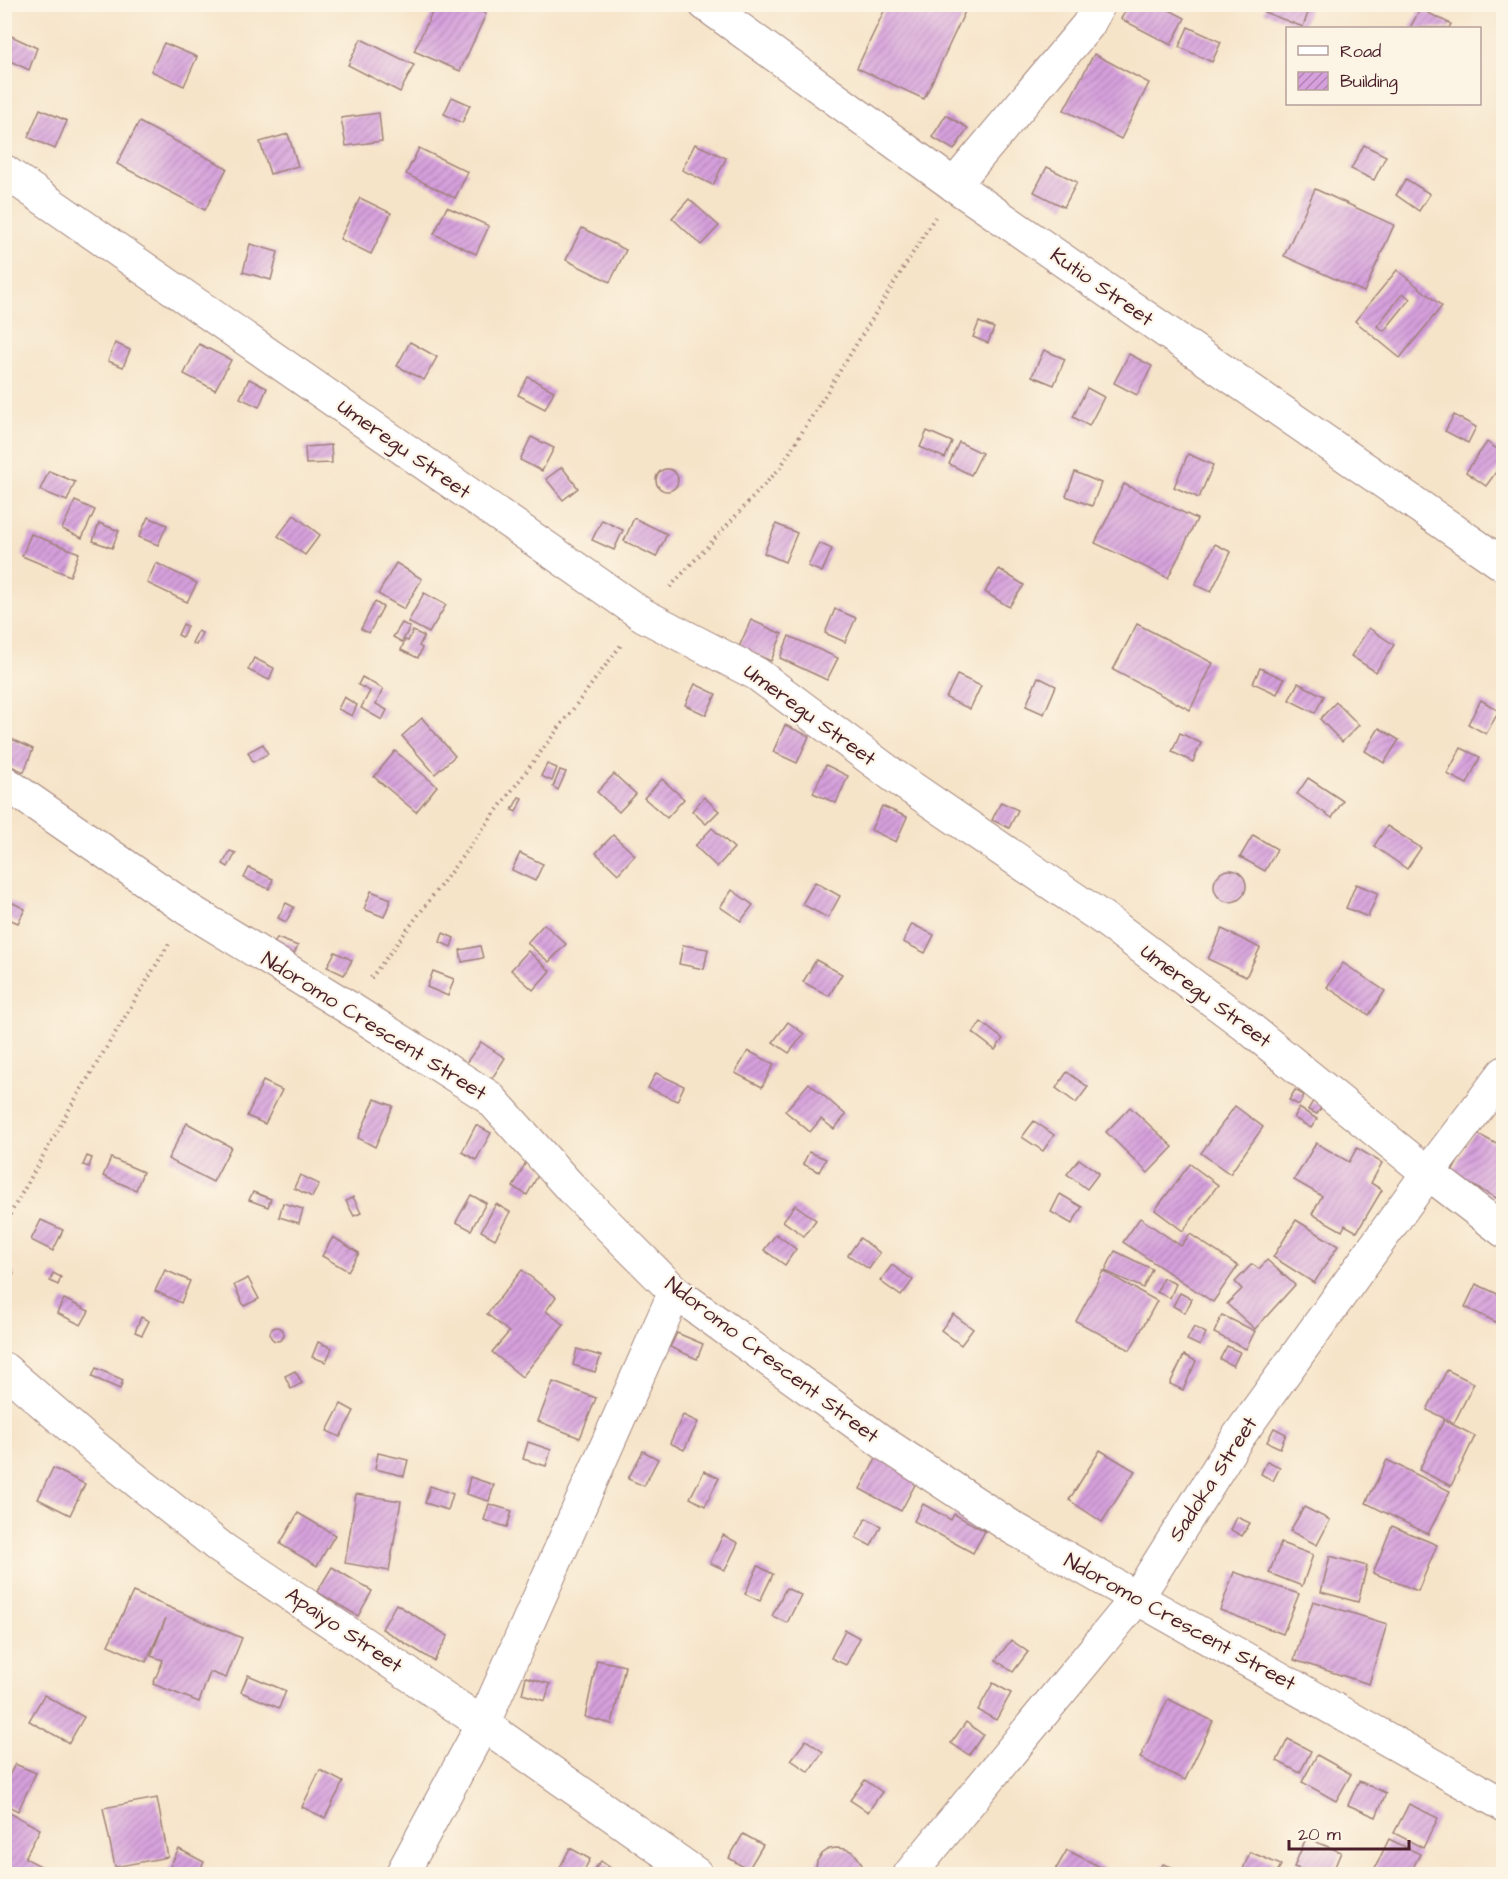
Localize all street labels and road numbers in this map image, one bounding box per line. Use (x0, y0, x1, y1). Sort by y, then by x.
street label: Kutio Street (1045, 241, 1160, 334)
street label: Umeregu Street (330, 392, 477, 508)
street label: Umeregu Street (737, 657, 882, 775)
street label: Umeregu Street (1133, 937, 1278, 1057)
street label: Ndoromo Crescent Street (256, 945, 493, 1108)
street label: Ndoromo Crescent Street (659, 1270, 885, 1450)
street label: Sadoka Street (1162, 1410, 1265, 1547)
street label: Ndoromo Crescent Street (1059, 1546, 1302, 1698)
street label: Apaiyo Street (279, 1580, 409, 1682)

